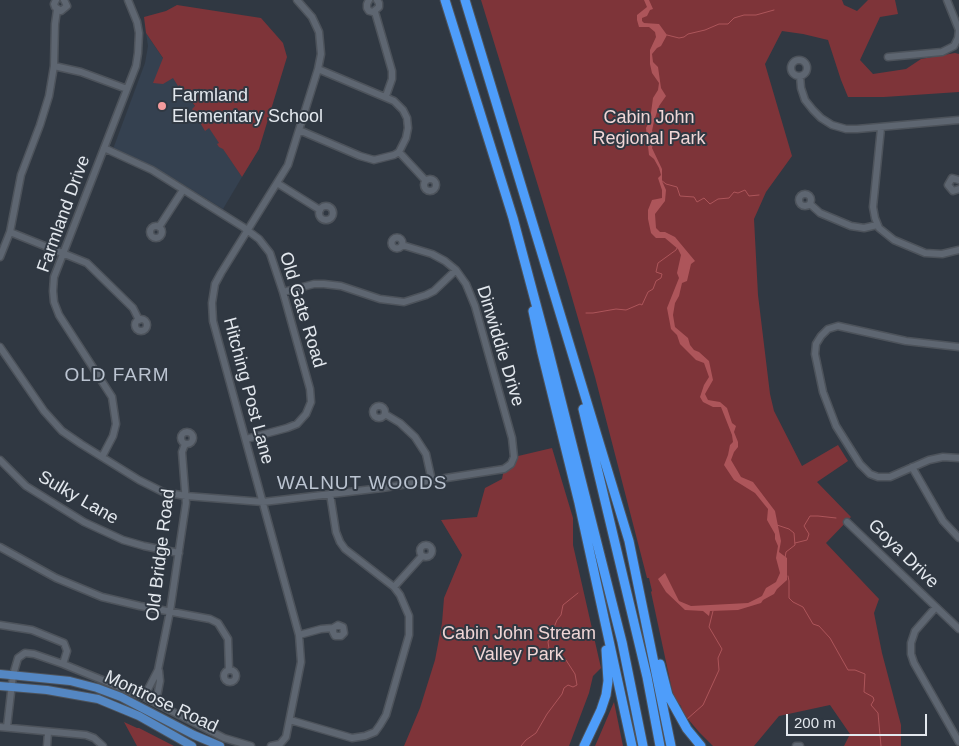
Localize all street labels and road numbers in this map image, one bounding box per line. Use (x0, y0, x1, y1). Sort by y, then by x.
street label: Farmland Drive (33, 153, 95, 275)
street label: Old Gate Road (274, 249, 330, 371)
street label: Dinwiddie Drive (471, 283, 529, 409)
street label: Hitching Post Lane (218, 315, 278, 467)
street label: Sulky Lane (34, 466, 122, 530)
street label: Old Bridge Road (142, 488, 180, 622)
street label: Goya Drive (863, 515, 943, 593)
street label: Montrose Road (101, 666, 221, 738)

